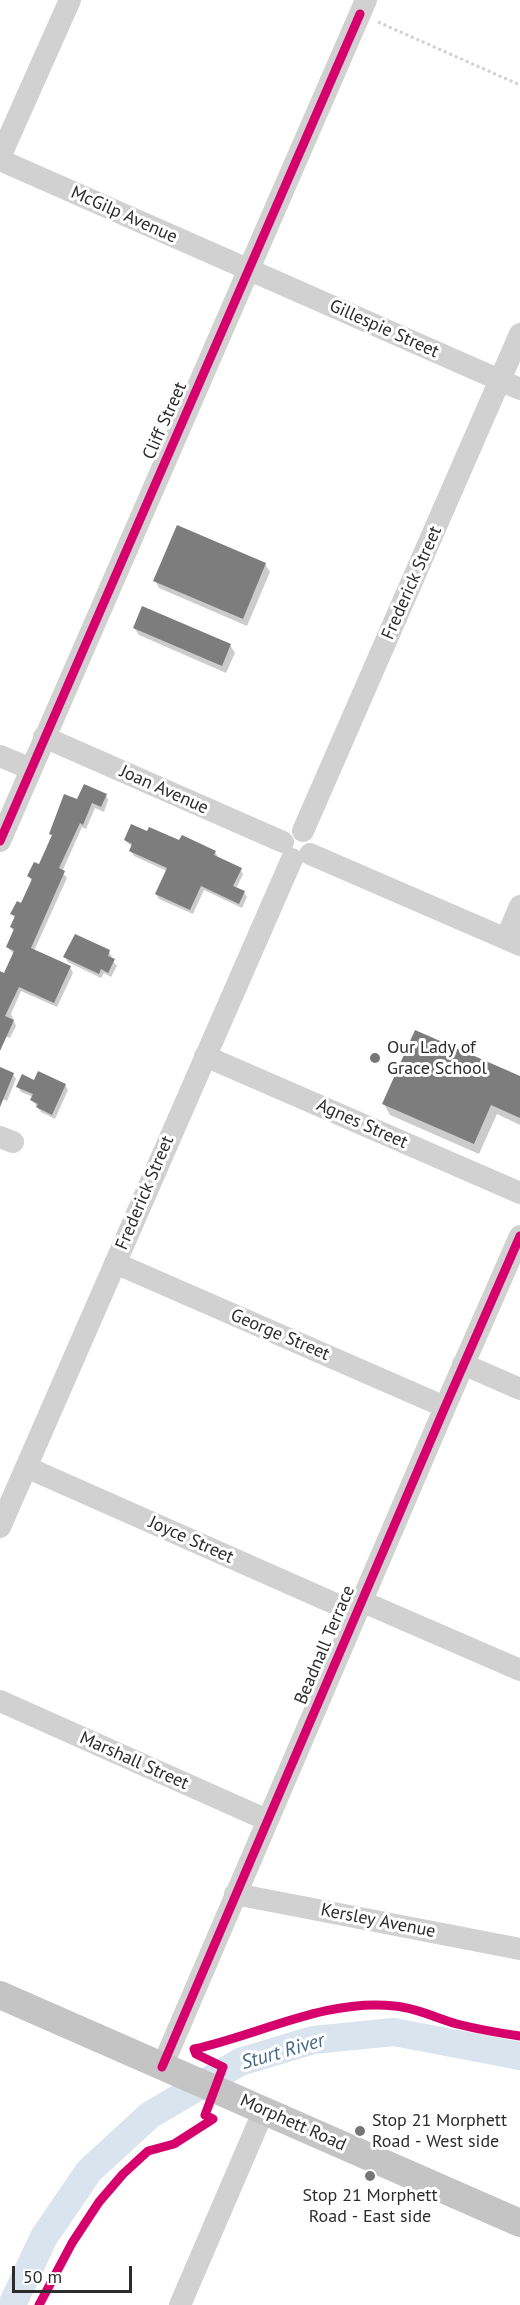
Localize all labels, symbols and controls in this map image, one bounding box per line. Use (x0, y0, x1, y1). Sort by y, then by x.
street label: McGilp Avenue (67, 182, 181, 248)
street label: Gillespie Street (326, 295, 442, 363)
street label: Cliff Street (138, 379, 192, 463)
street label: Frederick Street (377, 523, 447, 643)
street label: Joan Avenue (116, 761, 212, 819)
place label: Our Lady of Grace School (387, 1037, 487, 1080)
marker: Our Lady of Grace School (368, 1051, 382, 1065)
street label: Agnes Street (313, 1094, 411, 1154)
street label: Frederick Street (111, 1133, 179, 1253)
street label: George Street (227, 1304, 333, 1366)
street label: Joyce Street (145, 1512, 237, 1568)
street label: Beadnall Terrace (290, 1582, 360, 1708)
street label: Marshall Street (76, 1727, 192, 1795)
street label: Kersley Avenue (319, 1899, 437, 1943)
water label: Sturt River (239, 2029, 327, 2075)
street label: Morphett Road (237, 2090, 349, 2156)
place label: Stop 21 Morphett Road - West side (372, 2110, 507, 2152)
marker: Stop 21 Morphett Road - West side (353, 2124, 367, 2138)
marker: Stop 21 Morphett Road - East side (363, 2169, 377, 2183)
place label: Stop 21 Morphett Road - East side (302, 2185, 438, 2228)
scale bar (15, 2254, 135, 2292)
text: 50 m (23, 2265, 62, 2288)

